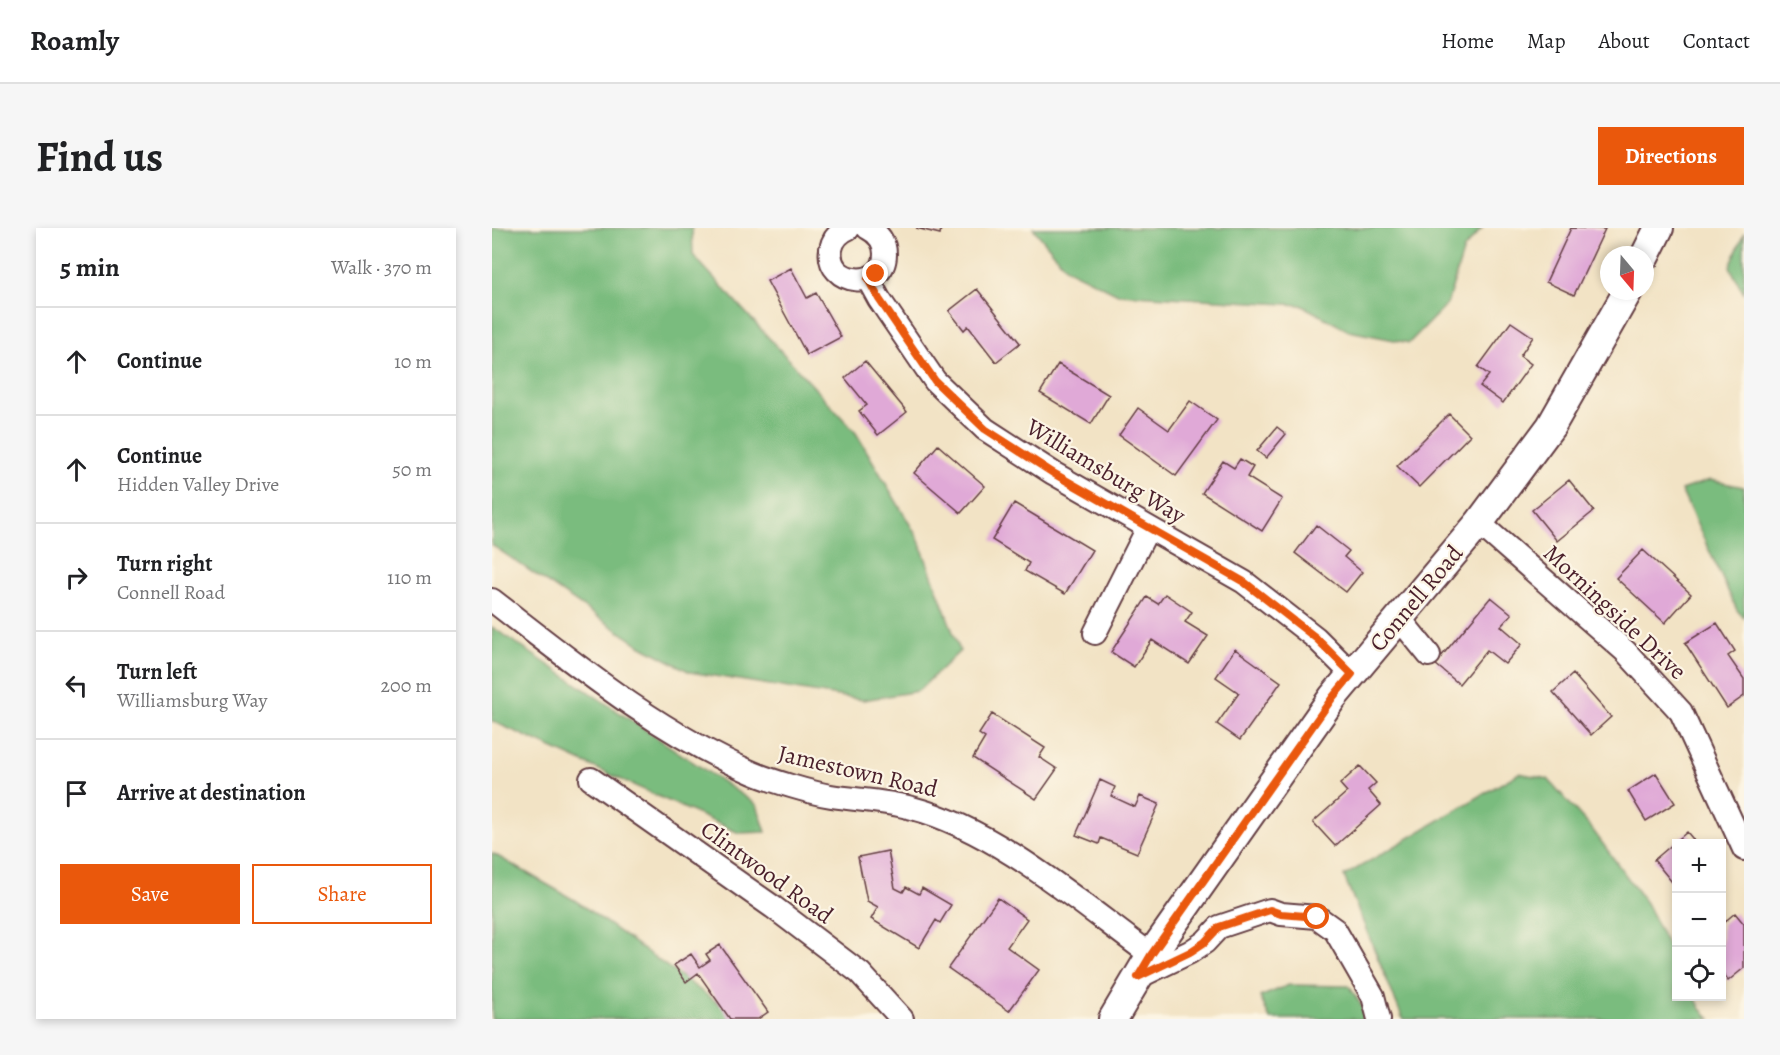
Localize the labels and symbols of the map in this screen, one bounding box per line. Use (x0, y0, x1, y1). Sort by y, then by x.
north arrow (1600, 246, 1654, 300)
route end (862, 260, 888, 286)
street label: Williamsburg Way (1020, 410, 1192, 531)
street label: Morningside Drive (1537, 537, 1693, 687)
street label: Connell Road (1362, 538, 1470, 658)
street label: Jamestown Road (775, 737, 941, 805)
street label: Clintwood Road (694, 813, 840, 931)
route start (1303, 903, 1329, 929)

